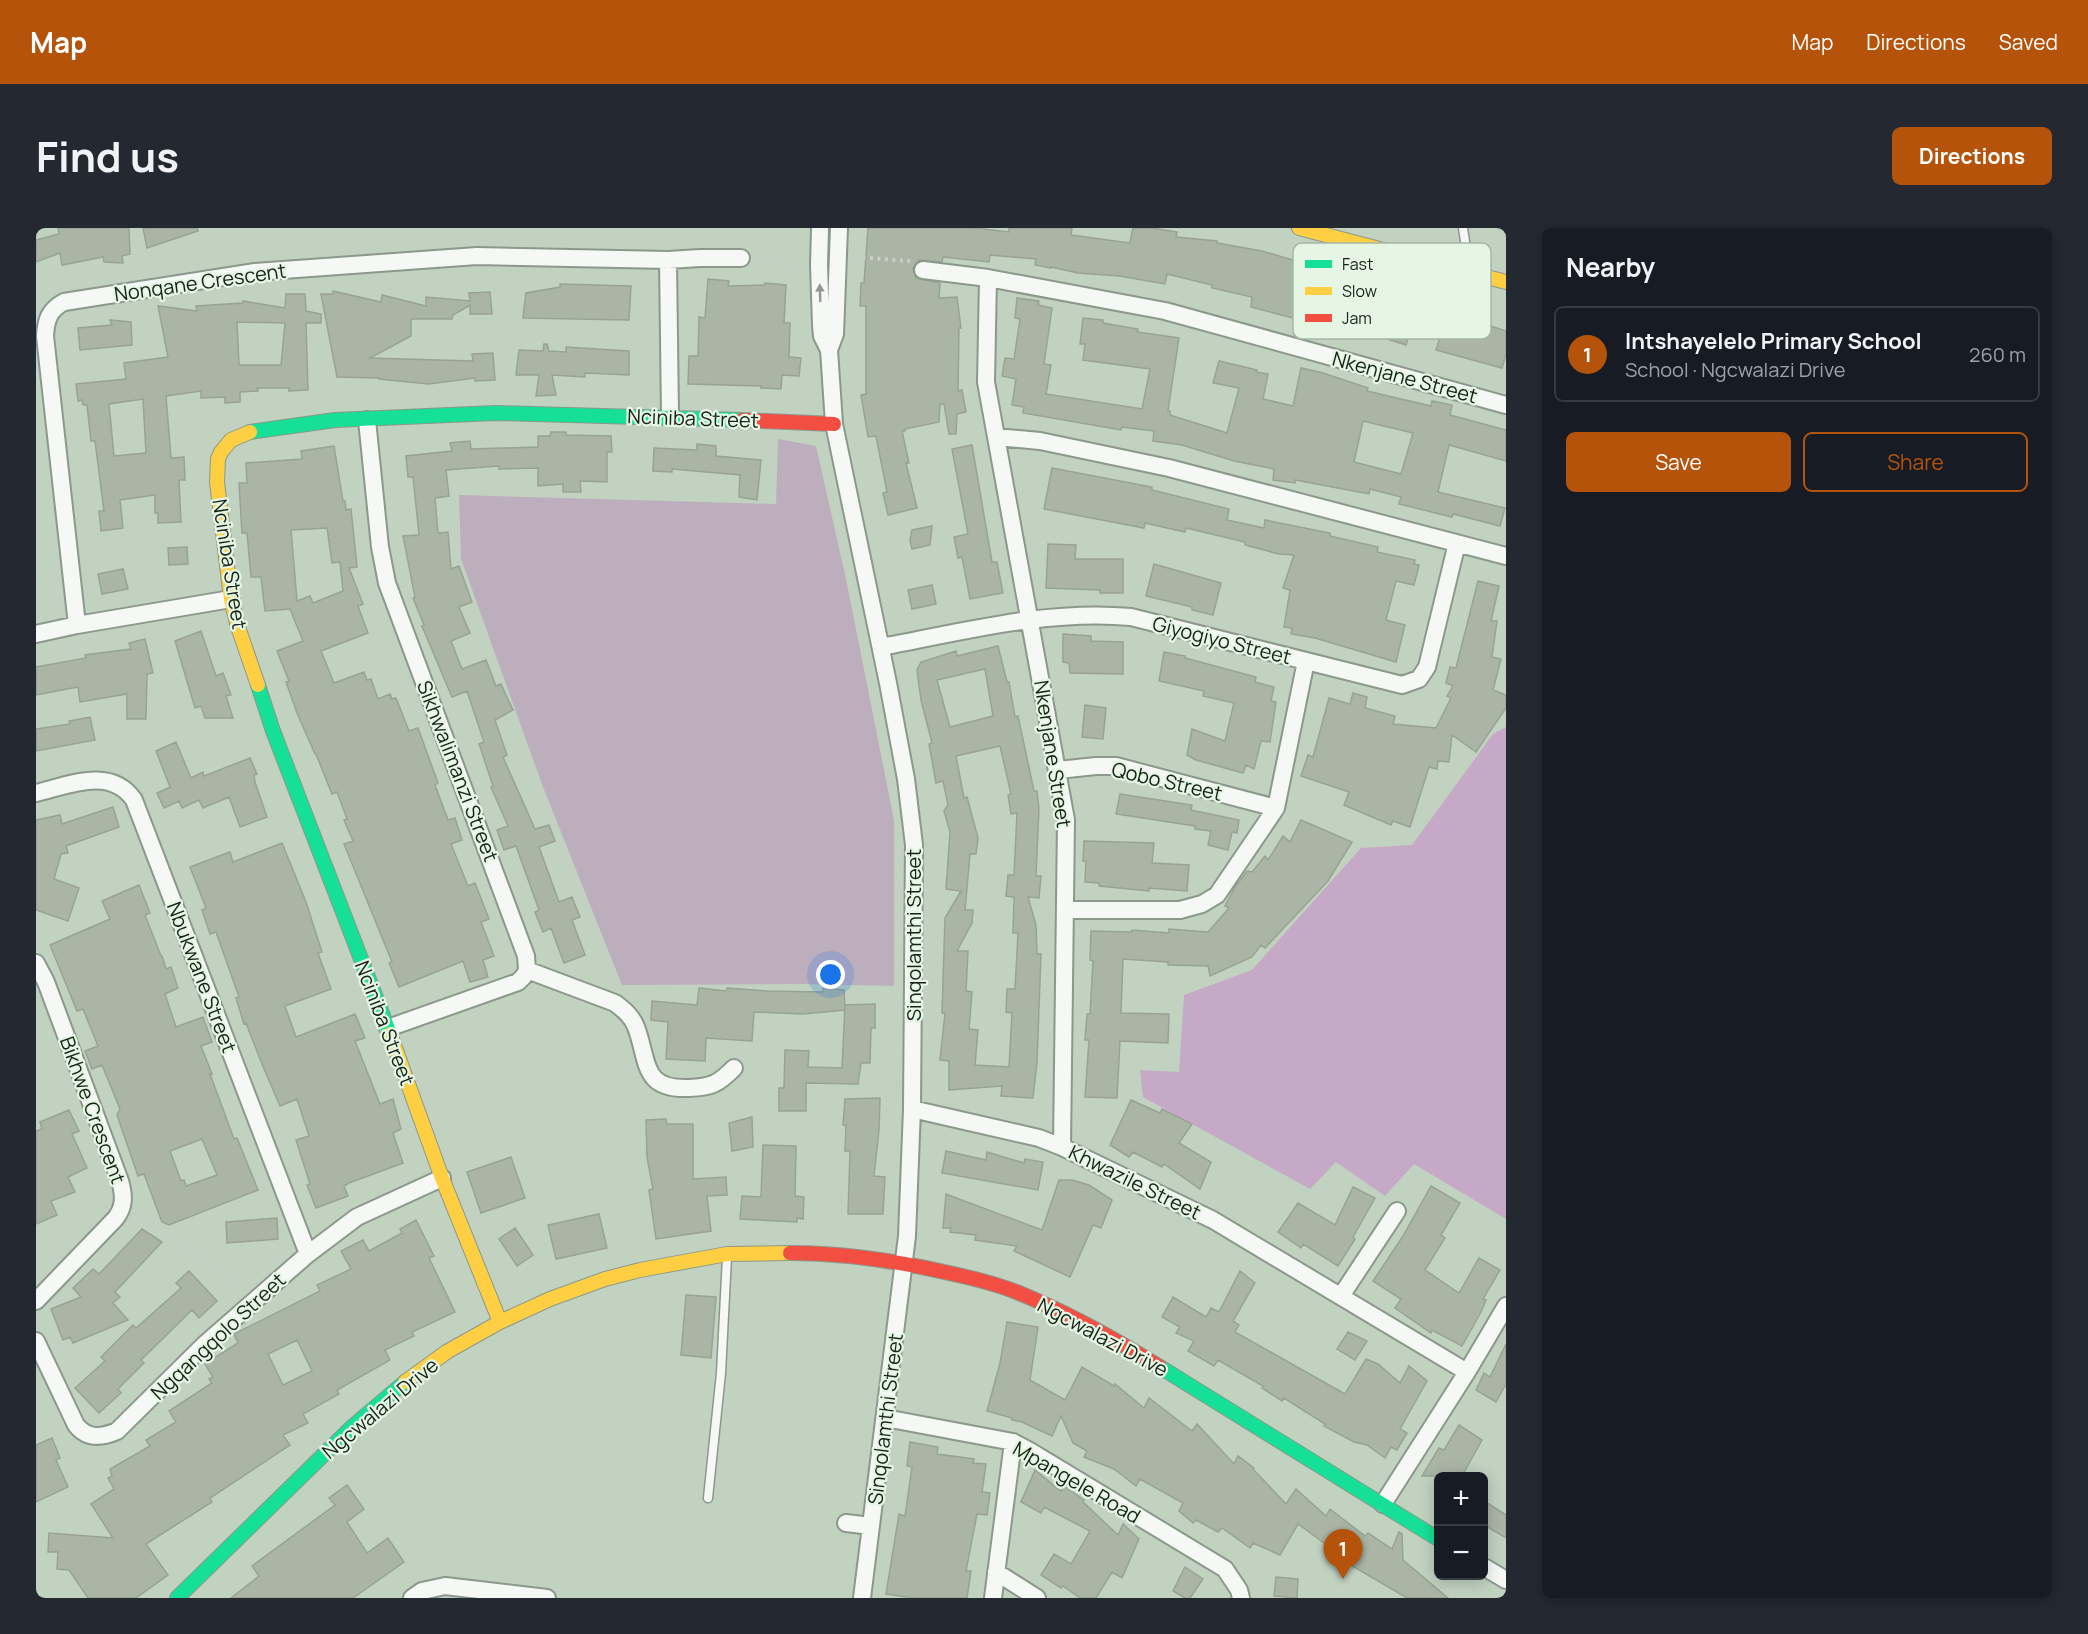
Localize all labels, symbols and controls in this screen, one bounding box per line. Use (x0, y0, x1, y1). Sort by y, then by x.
text: Map (30, 23, 87, 61)
text: Map (1792, 28, 1833, 56)
text: Directions (1866, 28, 1966, 56)
text: Saved (1999, 28, 2058, 56)
text: Find us (36, 127, 179, 185)
button: Directions (1892, 127, 2052, 185)
legend (1293, 243, 1491, 339)
text: Nearby (1566, 249, 1655, 285)
text: Fast (1342, 253, 1373, 275)
street label: Nonqane Crescent (112, 257, 288, 307)
text: Slow (1342, 280, 1377, 302)
one-way arrow (815, 284, 824, 303)
text: Jam (1342, 307, 1372, 329)
text: Intshayelelo Primary School (1625, 326, 1922, 356)
text: 1 (1583, 341, 1592, 368)
text: 260 m (1969, 341, 2026, 368)
street label: Nkenjane Street (1330, 345, 1480, 409)
text: School · Ngcwalazi Drive (1625, 356, 1845, 383)
street label: Nciniba Street (627, 402, 759, 434)
button: Save (1566, 432, 1791, 492)
button: Share (1803, 432, 2028, 492)
street label: Nciniba Street (206, 497, 254, 631)
street label: Giyogiyo Street (1150, 610, 1294, 670)
street label: Sikhwalimanzi Street (411, 677, 505, 865)
street label: Nkenjane Street (1028, 678, 1078, 830)
street label: Qobo Street (1109, 755, 1225, 807)
street label: Sinqolamthi Street (900, 849, 927, 1021)
street label: Nbukwane Street (161, 898, 243, 1056)
street label: Nciniba Street (349, 957, 421, 1089)
your location (816, 960, 845, 989)
street label: Bikhwe Crescent (54, 1033, 132, 1187)
street label: Khwazile Street (1064, 1138, 1206, 1226)
street label: Ngqangqolo Street (145, 1266, 291, 1406)
street label: Ngcwalazi Drive (1033, 1291, 1173, 1383)
street label: Sinqolamthi Street (861, 1332, 909, 1506)
street label: Ngcwalazi Drive (316, 1351, 444, 1465)
street label: Mpangele Road (1008, 1435, 1146, 1529)
map controls (1434, 1472, 1488, 1580)
button: + (1434, 1472, 1488, 1526)
button: − (1434, 1526, 1488, 1580)
pin: 1 (1324, 1530, 1362, 1579)

